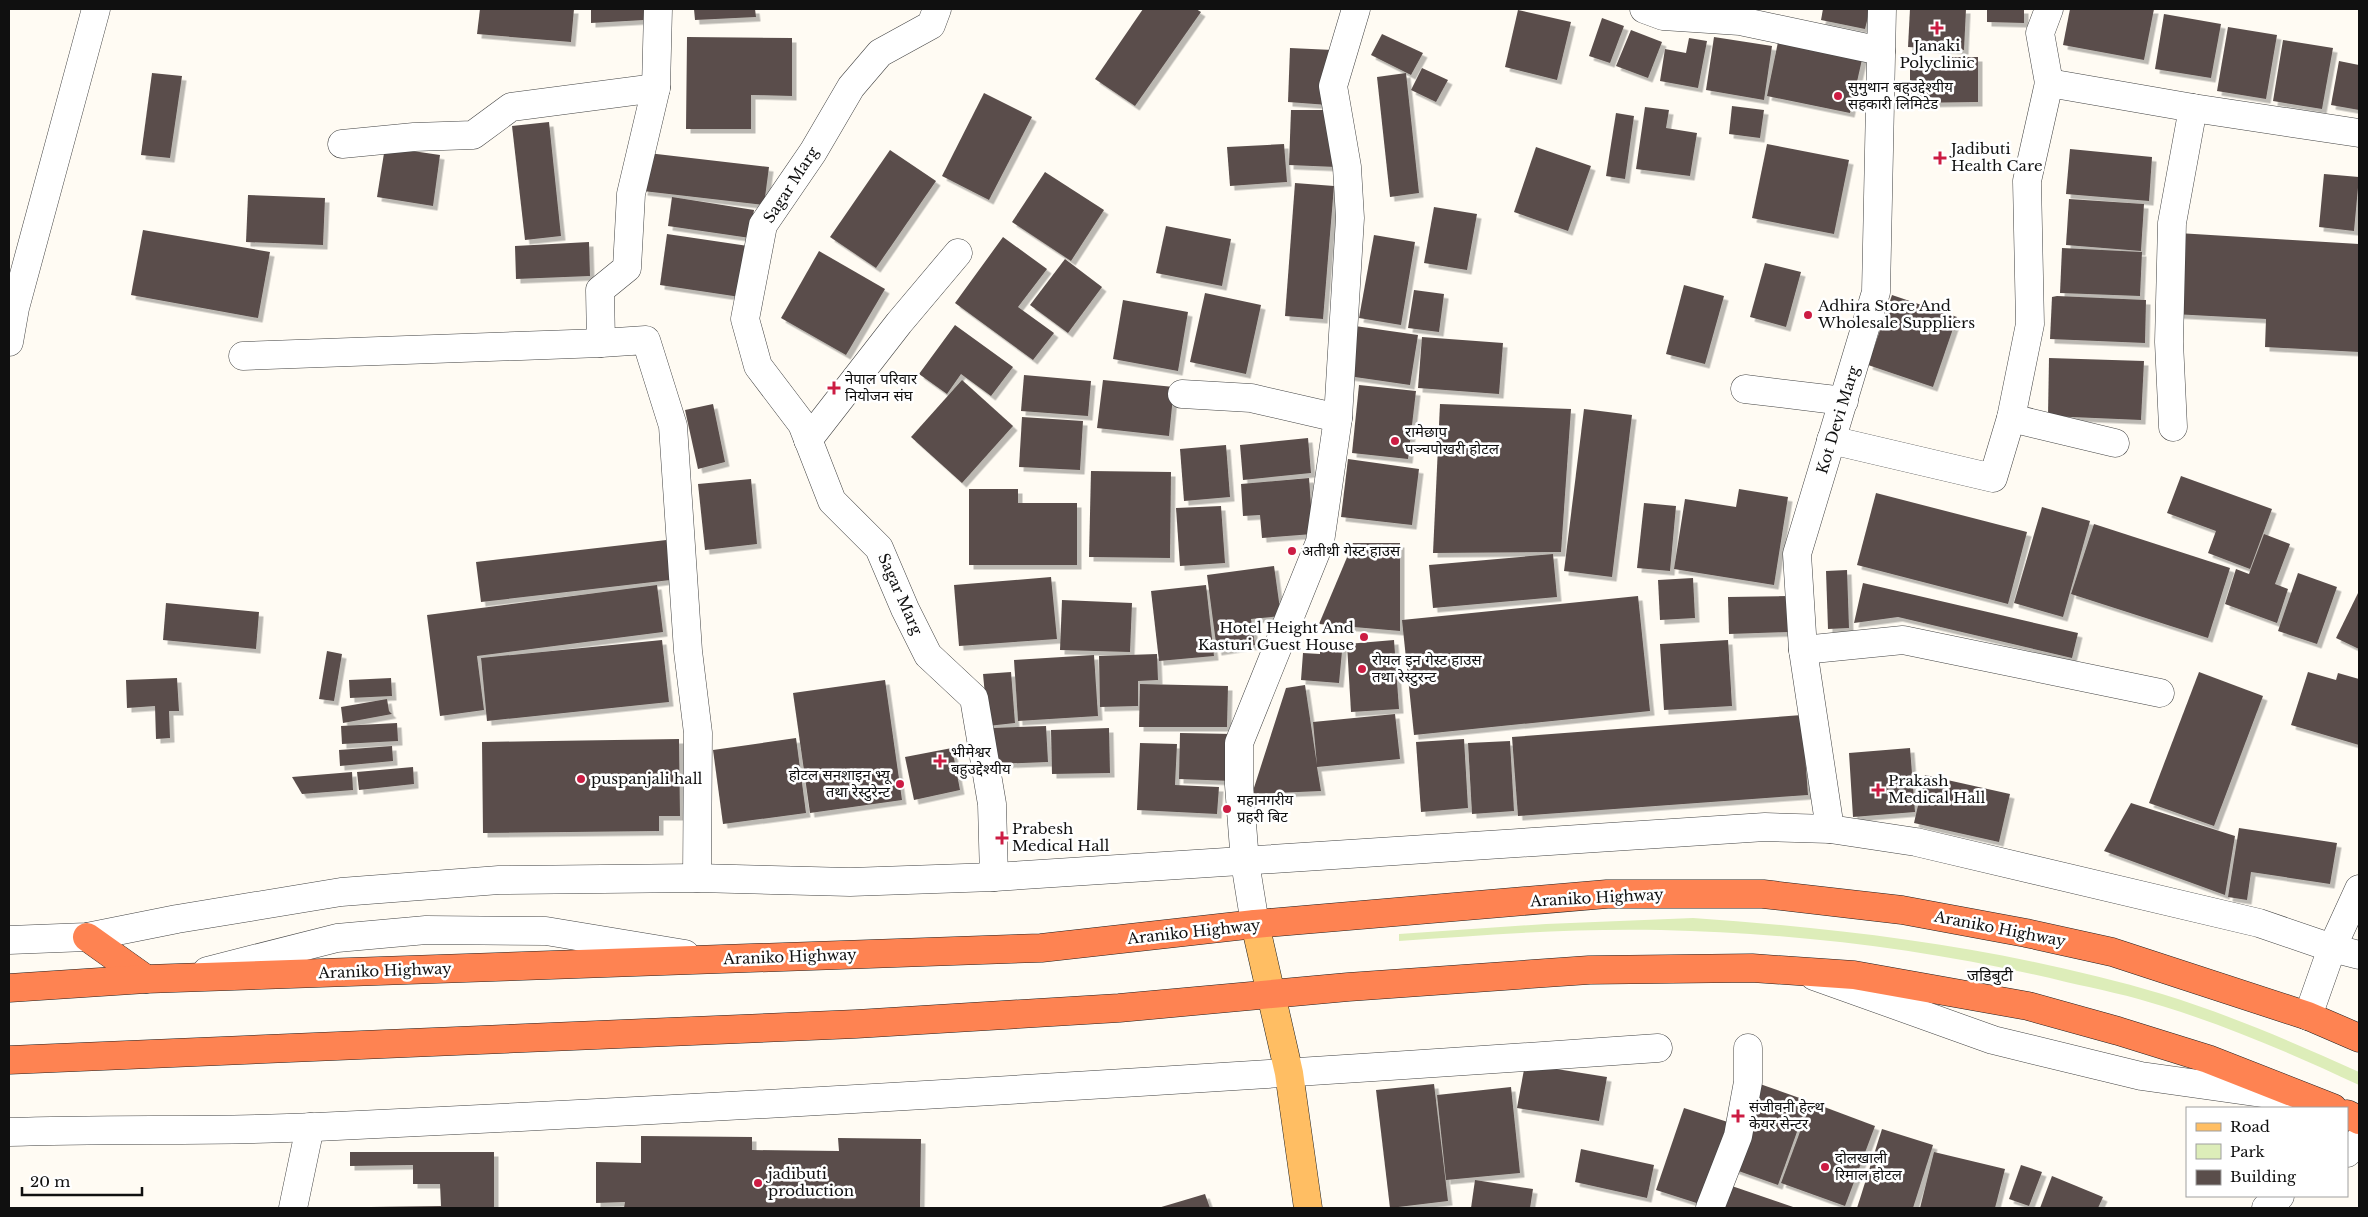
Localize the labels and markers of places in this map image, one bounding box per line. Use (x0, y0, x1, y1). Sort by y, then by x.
marker: Janaki Polyclinic (1930, 21, 1944, 35)
place label: Janaki Polyclinic (1899, 36, 1975, 72)
place label: सुमुथान बहुउद्देश्यीय सहकारी लिमिटेड (1848, 77, 1953, 113)
marker: सुमुथान बहुउद्देश्यीय सहकारी लिमिटेड (1832, 90, 1844, 102)
place label: Jadibuti Health Care (1949, 139, 2043, 175)
marker: Jadibuti Health Care (1933, 151, 1947, 165)
place label: Adhira Store And Wholesale Suppliers (1817, 296, 1975, 332)
marker: Adhira Store And Wholesale Suppliers (1802, 309, 1814, 321)
place label: नेपाल परिवार नियोजन संघ (845, 369, 918, 405)
marker: नेपाल परिवार नियोजन संघ (827, 381, 841, 395)
place label: रामेछाप पञ्चपोखरी होटल (1405, 422, 1500, 458)
marker: रामेछाप पञ्चपोखरी होटल (1389, 435, 1401, 447)
place label: अतीथी गेस्ट हाउस (1302, 541, 1401, 560)
marker: अतीथी गेस्ट हाउस (1286, 545, 1298, 557)
place label: Hotel Height And Kasturi Guest House (1198, 618, 1354, 654)
marker: Hotel Height And Kasturi Guest House (1358, 631, 1370, 643)
place label: रोयल इन गेस्ट हाउस तथा रेस्टुरन्ट (1372, 650, 1482, 687)
marker: रोयल इन गेस्ट हाउस तथा रेस्टुरन्ट (1356, 663, 1368, 675)
place label: भीमेश्वर बहुउद्देश्यीय (951, 742, 1011, 779)
marker: भीमेश्वर बहुउद्देश्यीय (933, 754, 947, 768)
place label: होटल सनशाइन भ्यू तथा रेस्टुरेन्ट (789, 765, 892, 802)
place label: puspanjali hall (591, 769, 703, 788)
place label: Prakash Medical Hall (1888, 771, 1985, 807)
marker: puspanjali hall (575, 773, 587, 785)
marker: होटल सनशाइन भ्यू तथा रेस्टुरेन्ट (894, 778, 906, 790)
marker: Prakash Medical Hall (1872, 784, 1884, 796)
place label: महानगरीय प्रहरी बिट (1237, 790, 1294, 826)
marker: महानगरीय प्रहरी बिट (1221, 803, 1233, 815)
place label: Prabesh Medical Hall (1012, 819, 1109, 855)
marker: Prabesh Medical Hall (996, 832, 1008, 844)
place label: संजीवनी हेल्थ केयर सेन्टर (1749, 1097, 1824, 1133)
marker: संजीवनी हेल्थ केयर सेन्टर (1731, 1109, 1745, 1123)
place label: दोलखाली रिमाल होटल (1835, 1148, 1903, 1184)
marker: दोलखाली रिमाल होटल (1819, 1161, 1831, 1173)
place label: jadibuti production (765, 1164, 854, 1200)
marker: jadibuti production (752, 1177, 764, 1189)

